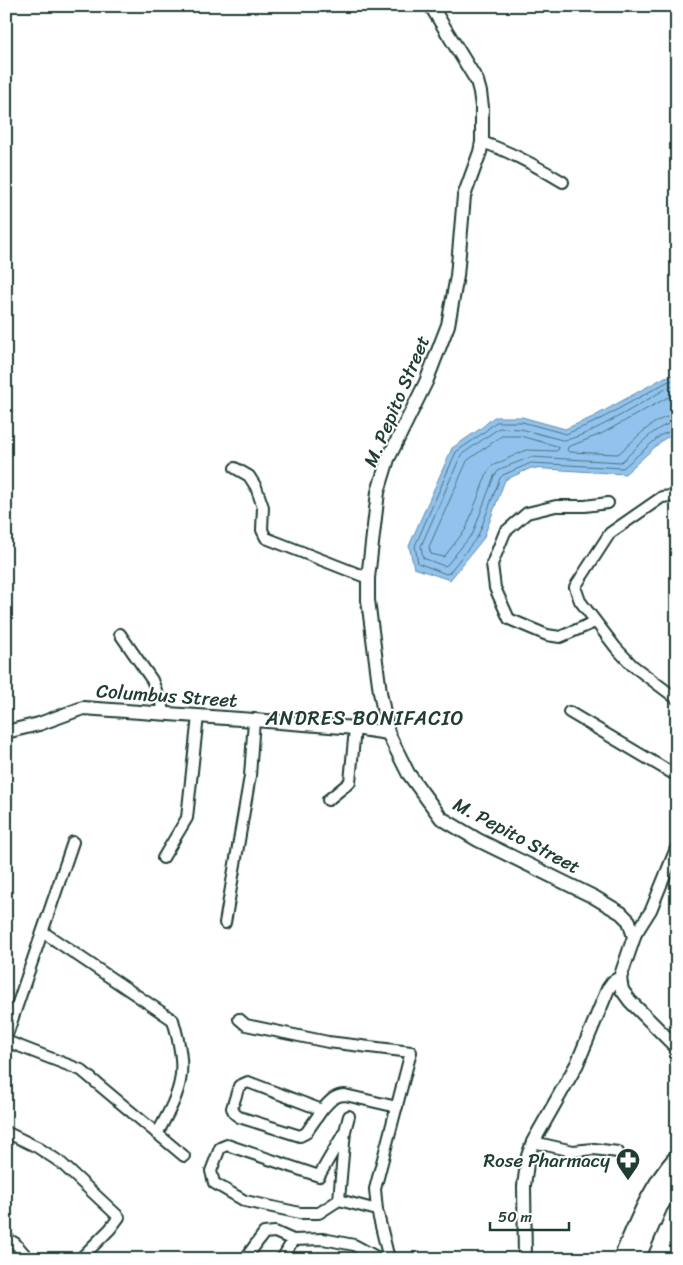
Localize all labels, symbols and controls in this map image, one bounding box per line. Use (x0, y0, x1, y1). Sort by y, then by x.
street label: M. Pepito Street (354, 330, 439, 472)
street label: Columbus Street (95, 674, 239, 717)
district label: ANDRES BONIFACIO (264, 701, 465, 736)
street label: M. Pepito Street (447, 788, 586, 883)
place label: Rose Pharmacy (484, 1144, 610, 1177)
pharmacy icon: Rose Pharmacy (615, 1147, 641, 1181)
scale bar (490, 1200, 569, 1232)
text: 50 m (498, 1204, 533, 1230)

